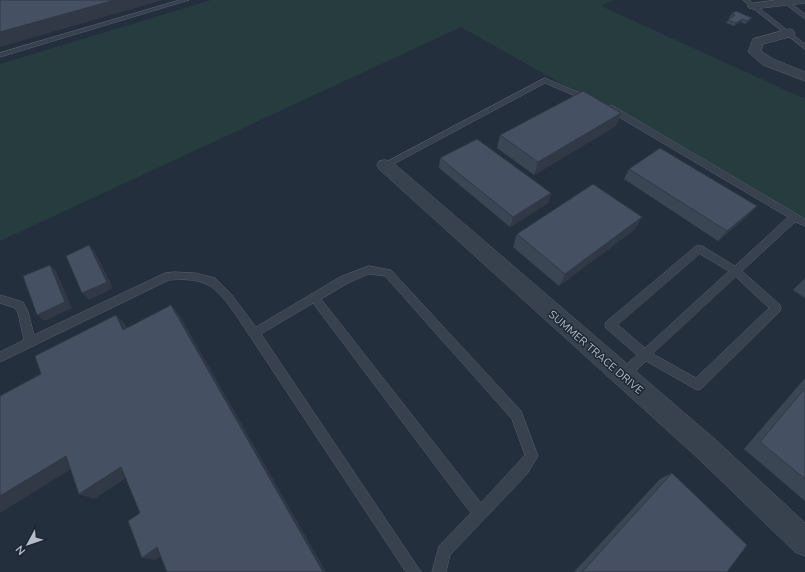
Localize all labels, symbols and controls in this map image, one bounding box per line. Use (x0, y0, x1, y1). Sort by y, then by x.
street label: SUMMER TRACE DRIVE (545, 307, 646, 398)
north arrow (8, 524, 48, 564)
text: N (12, 542, 29, 558)

